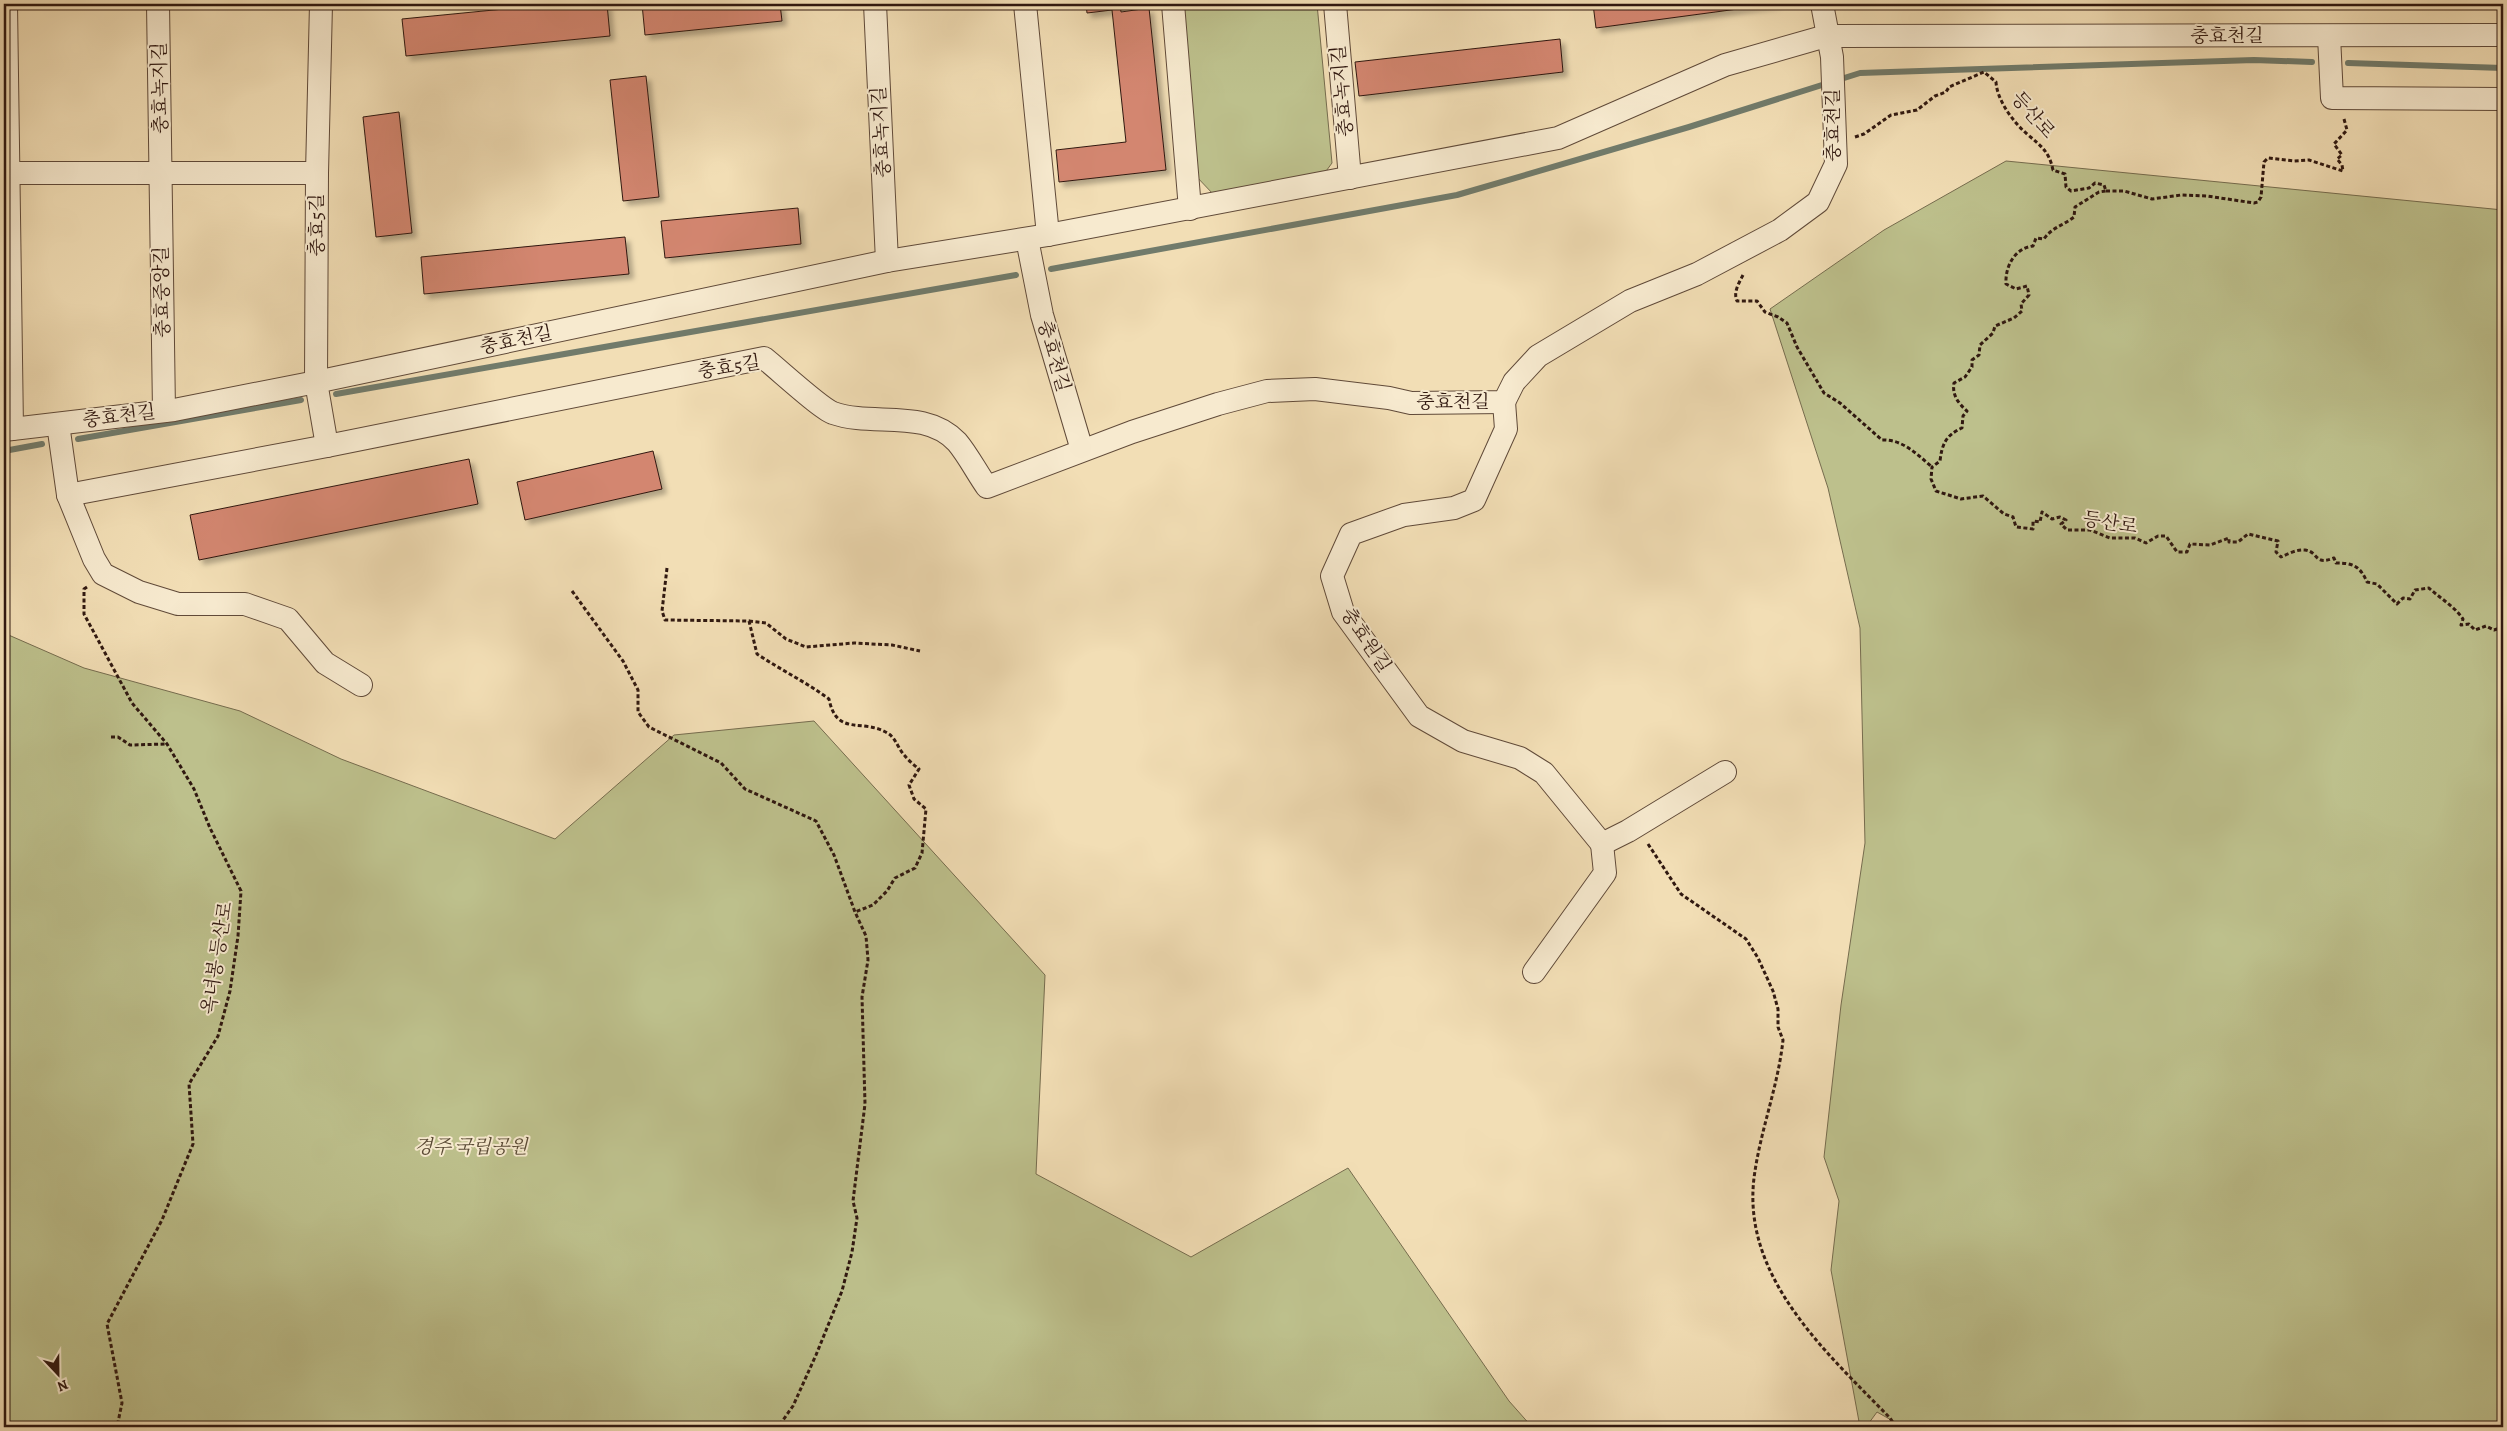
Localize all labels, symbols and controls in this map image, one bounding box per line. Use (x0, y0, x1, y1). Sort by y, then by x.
street label: 충효천길 (2190, 23, 2264, 49)
street label: 충효녹지길 (146, 42, 174, 134)
street label: 충효녹지길 (1325, 44, 1359, 138)
street label: 충효녹지길 (866, 85, 896, 179)
street label: 등산로 (2005, 86, 2061, 144)
street label: 충효천길 (1820, 88, 1846, 162)
street label: 충효5길 (304, 193, 330, 257)
street label: 충효중앙길 (148, 246, 176, 338)
street label: 충효천길 (1031, 317, 1077, 395)
street label: 충효천길 (477, 320, 555, 360)
street label: 충효5길 (696, 349, 762, 385)
street label: 충효천길 (1416, 389, 1490, 415)
street label: 충효천길 (81, 399, 157, 433)
street label: 등산로 (2081, 506, 2139, 540)
street label: 충효원길 (1335, 602, 1397, 678)
street label: 옥녀봉 등산로 (195, 900, 239, 1016)
park label: 경주 국립공원 (414, 1134, 529, 1160)
north arrow (32, 1348, 82, 1398)
text: N (54, 1375, 71, 1396)

